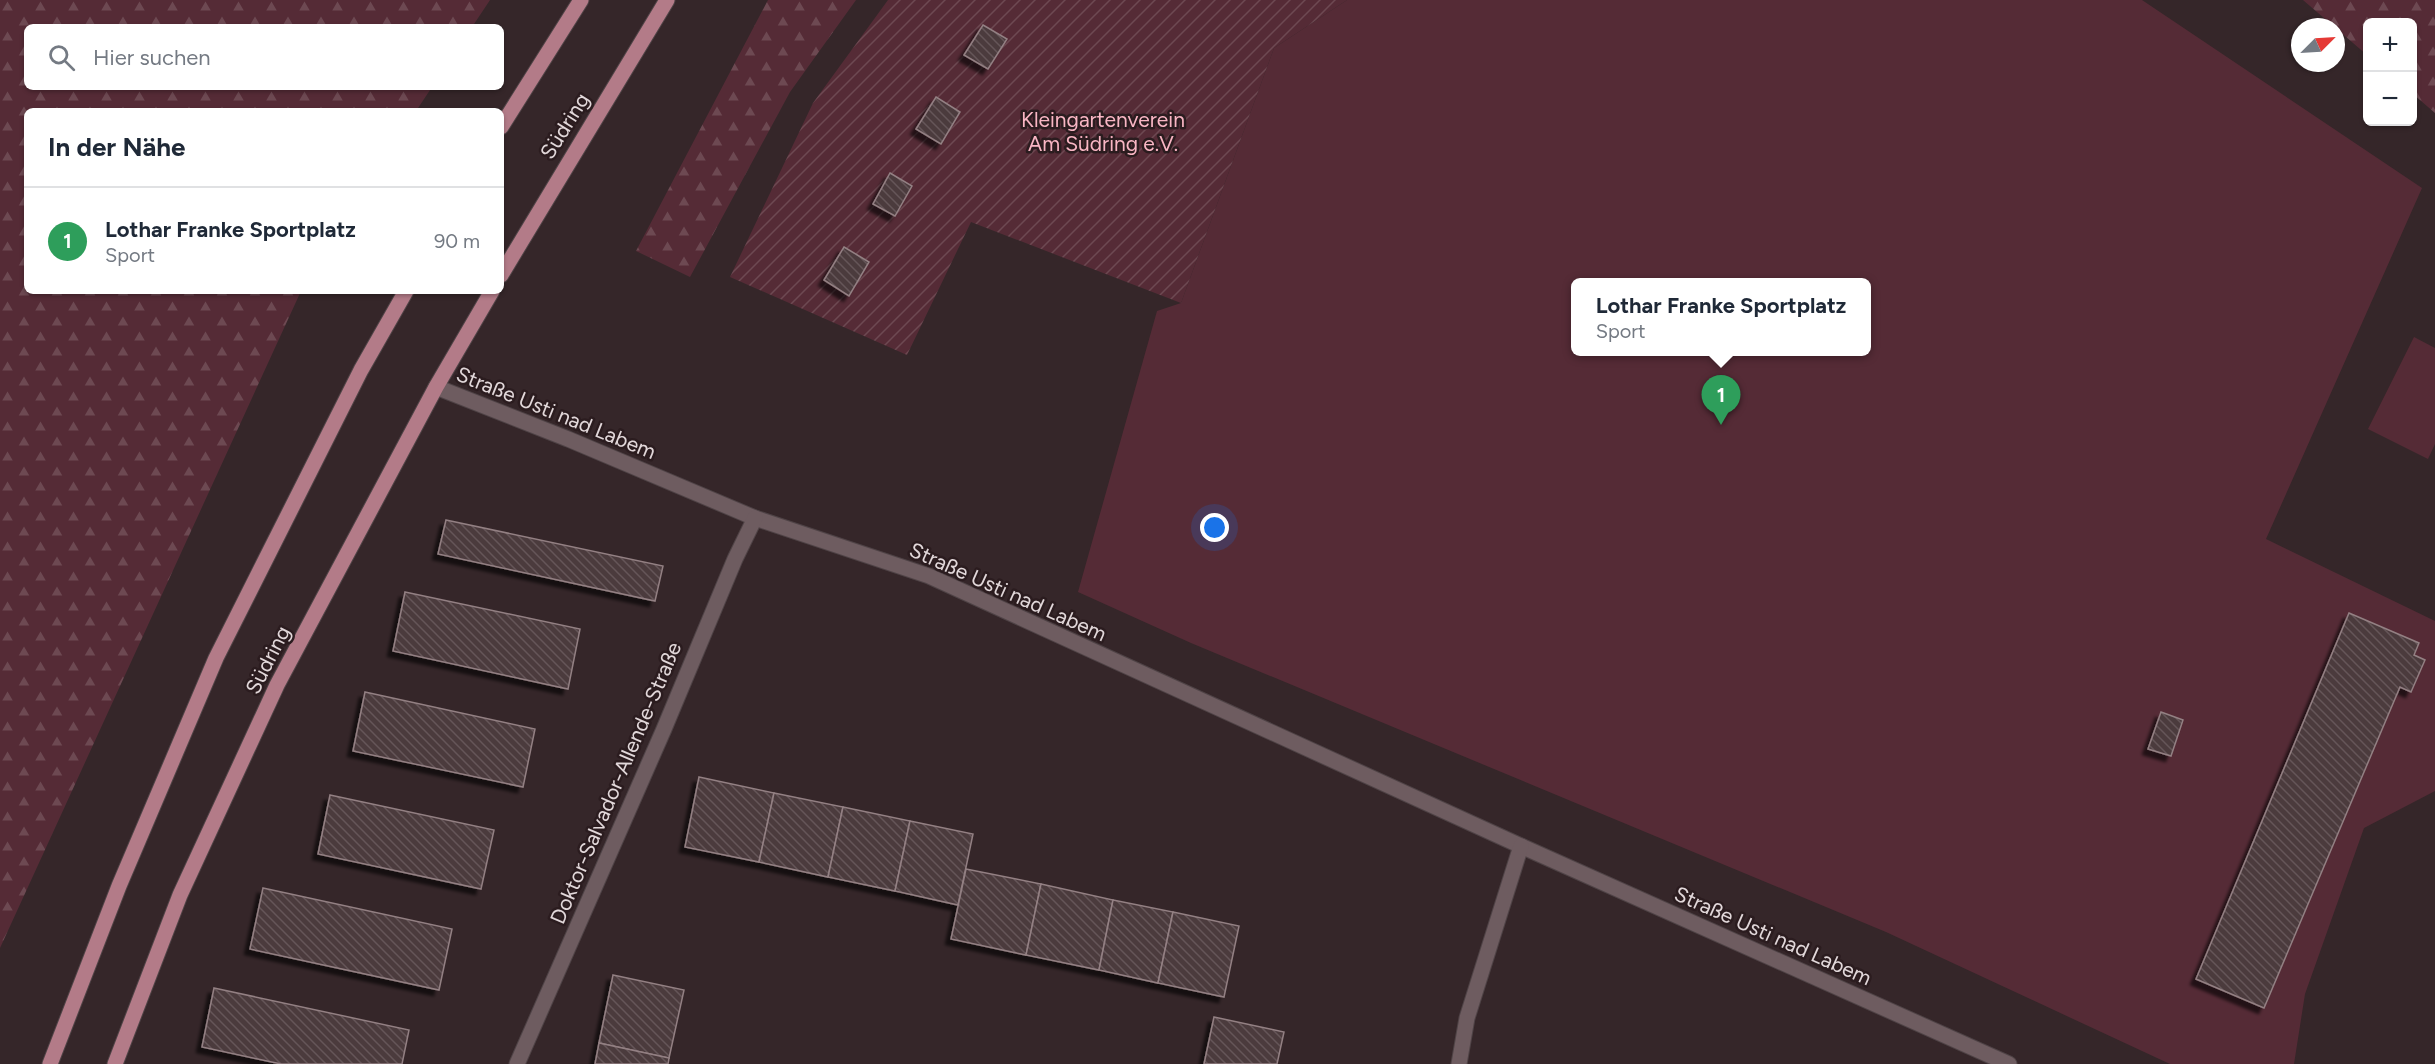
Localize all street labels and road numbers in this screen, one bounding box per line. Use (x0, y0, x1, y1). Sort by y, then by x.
street label: Südring (535, 88, 595, 163)
street label: Straße Usti nad Labem (453, 361, 660, 464)
street label: Straße Usti nad Labem (906, 537, 1111, 646)
street label: Südring (240, 622, 295, 698)
street label: Doktor-Salvador-Allende-Straße (545, 638, 686, 928)
street label: Straße Usti nad Labem (1671, 881, 1876, 990)

